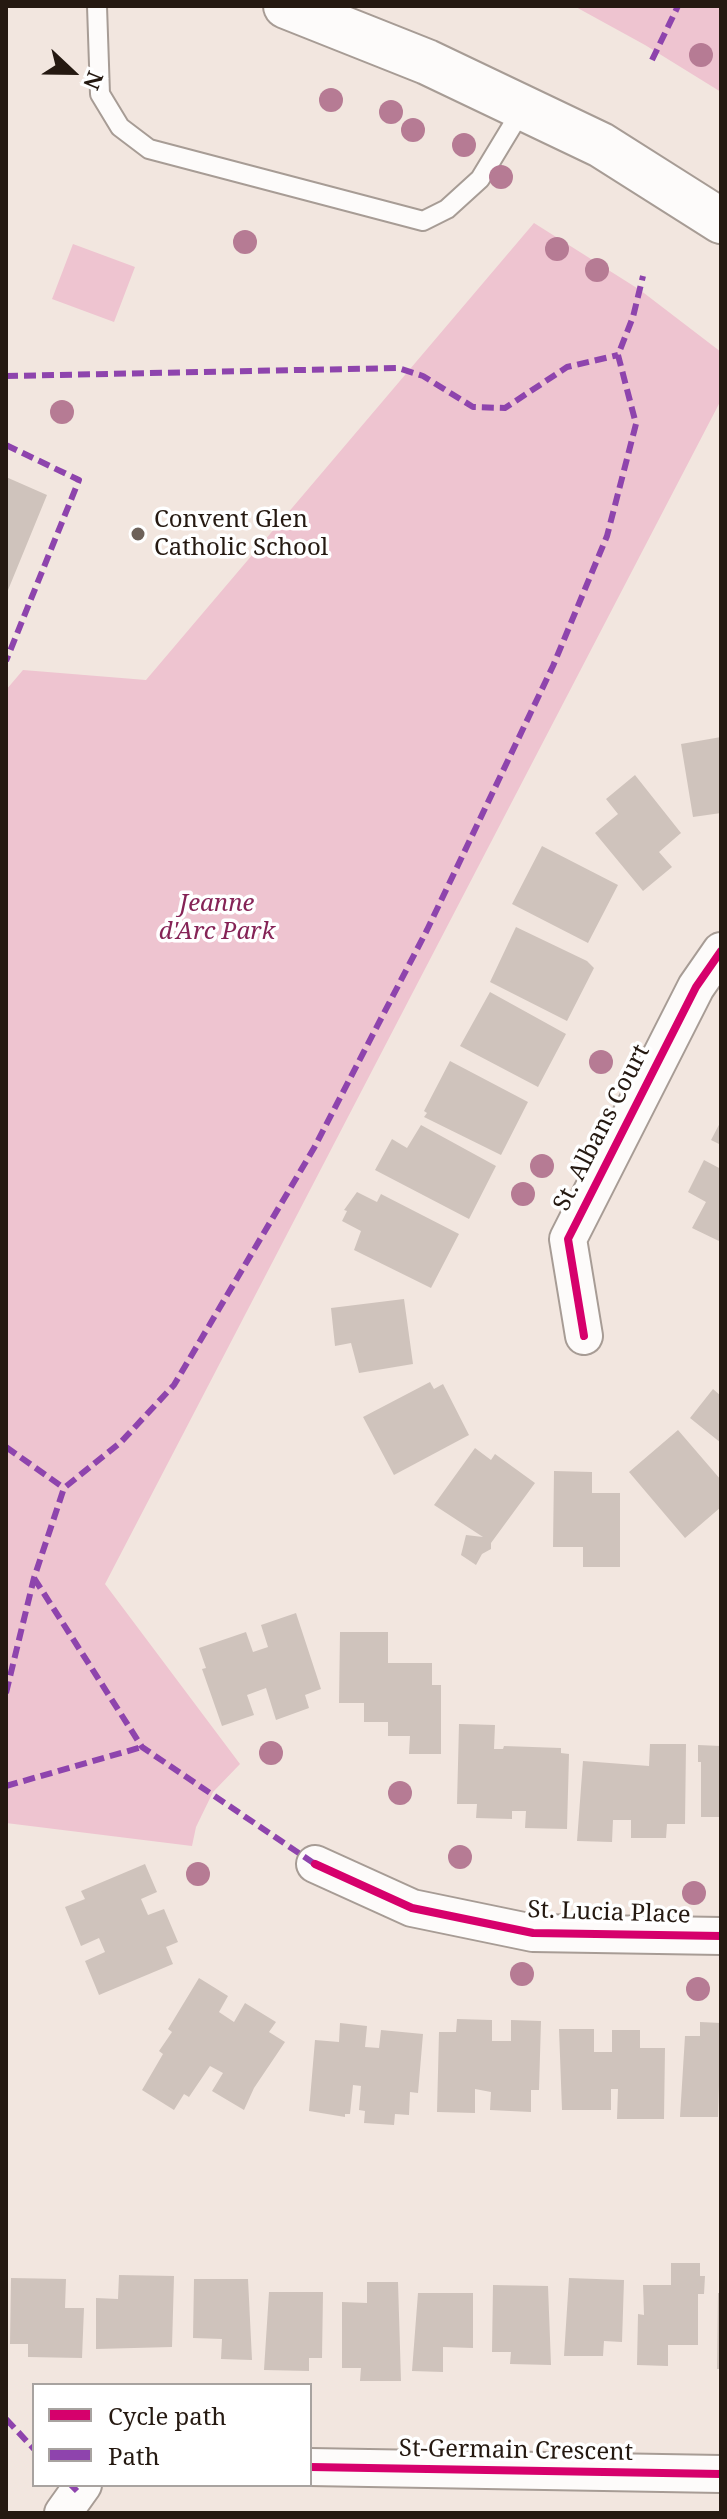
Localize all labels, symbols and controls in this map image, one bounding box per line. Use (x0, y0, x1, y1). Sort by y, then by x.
north arrow (32, 32, 112, 112)
text: N (77, 67, 111, 95)
place label: Convent Glen Catholic School (154, 506, 328, 562)
marker: Convent Glen Catholic School (129, 525, 147, 543)
park label: Jeanne d'Arc Park (159, 890, 275, 946)
street label: St. Albans Court (548, 1040, 656, 1216)
street label: St. Lucia Place (527, 1896, 691, 1930)
legend (32, 2383, 312, 2487)
text: Cycle path (108, 2399, 227, 2432)
street label: St-Germain Crescent (399, 2435, 633, 2467)
text: Path (108, 2439, 160, 2472)

